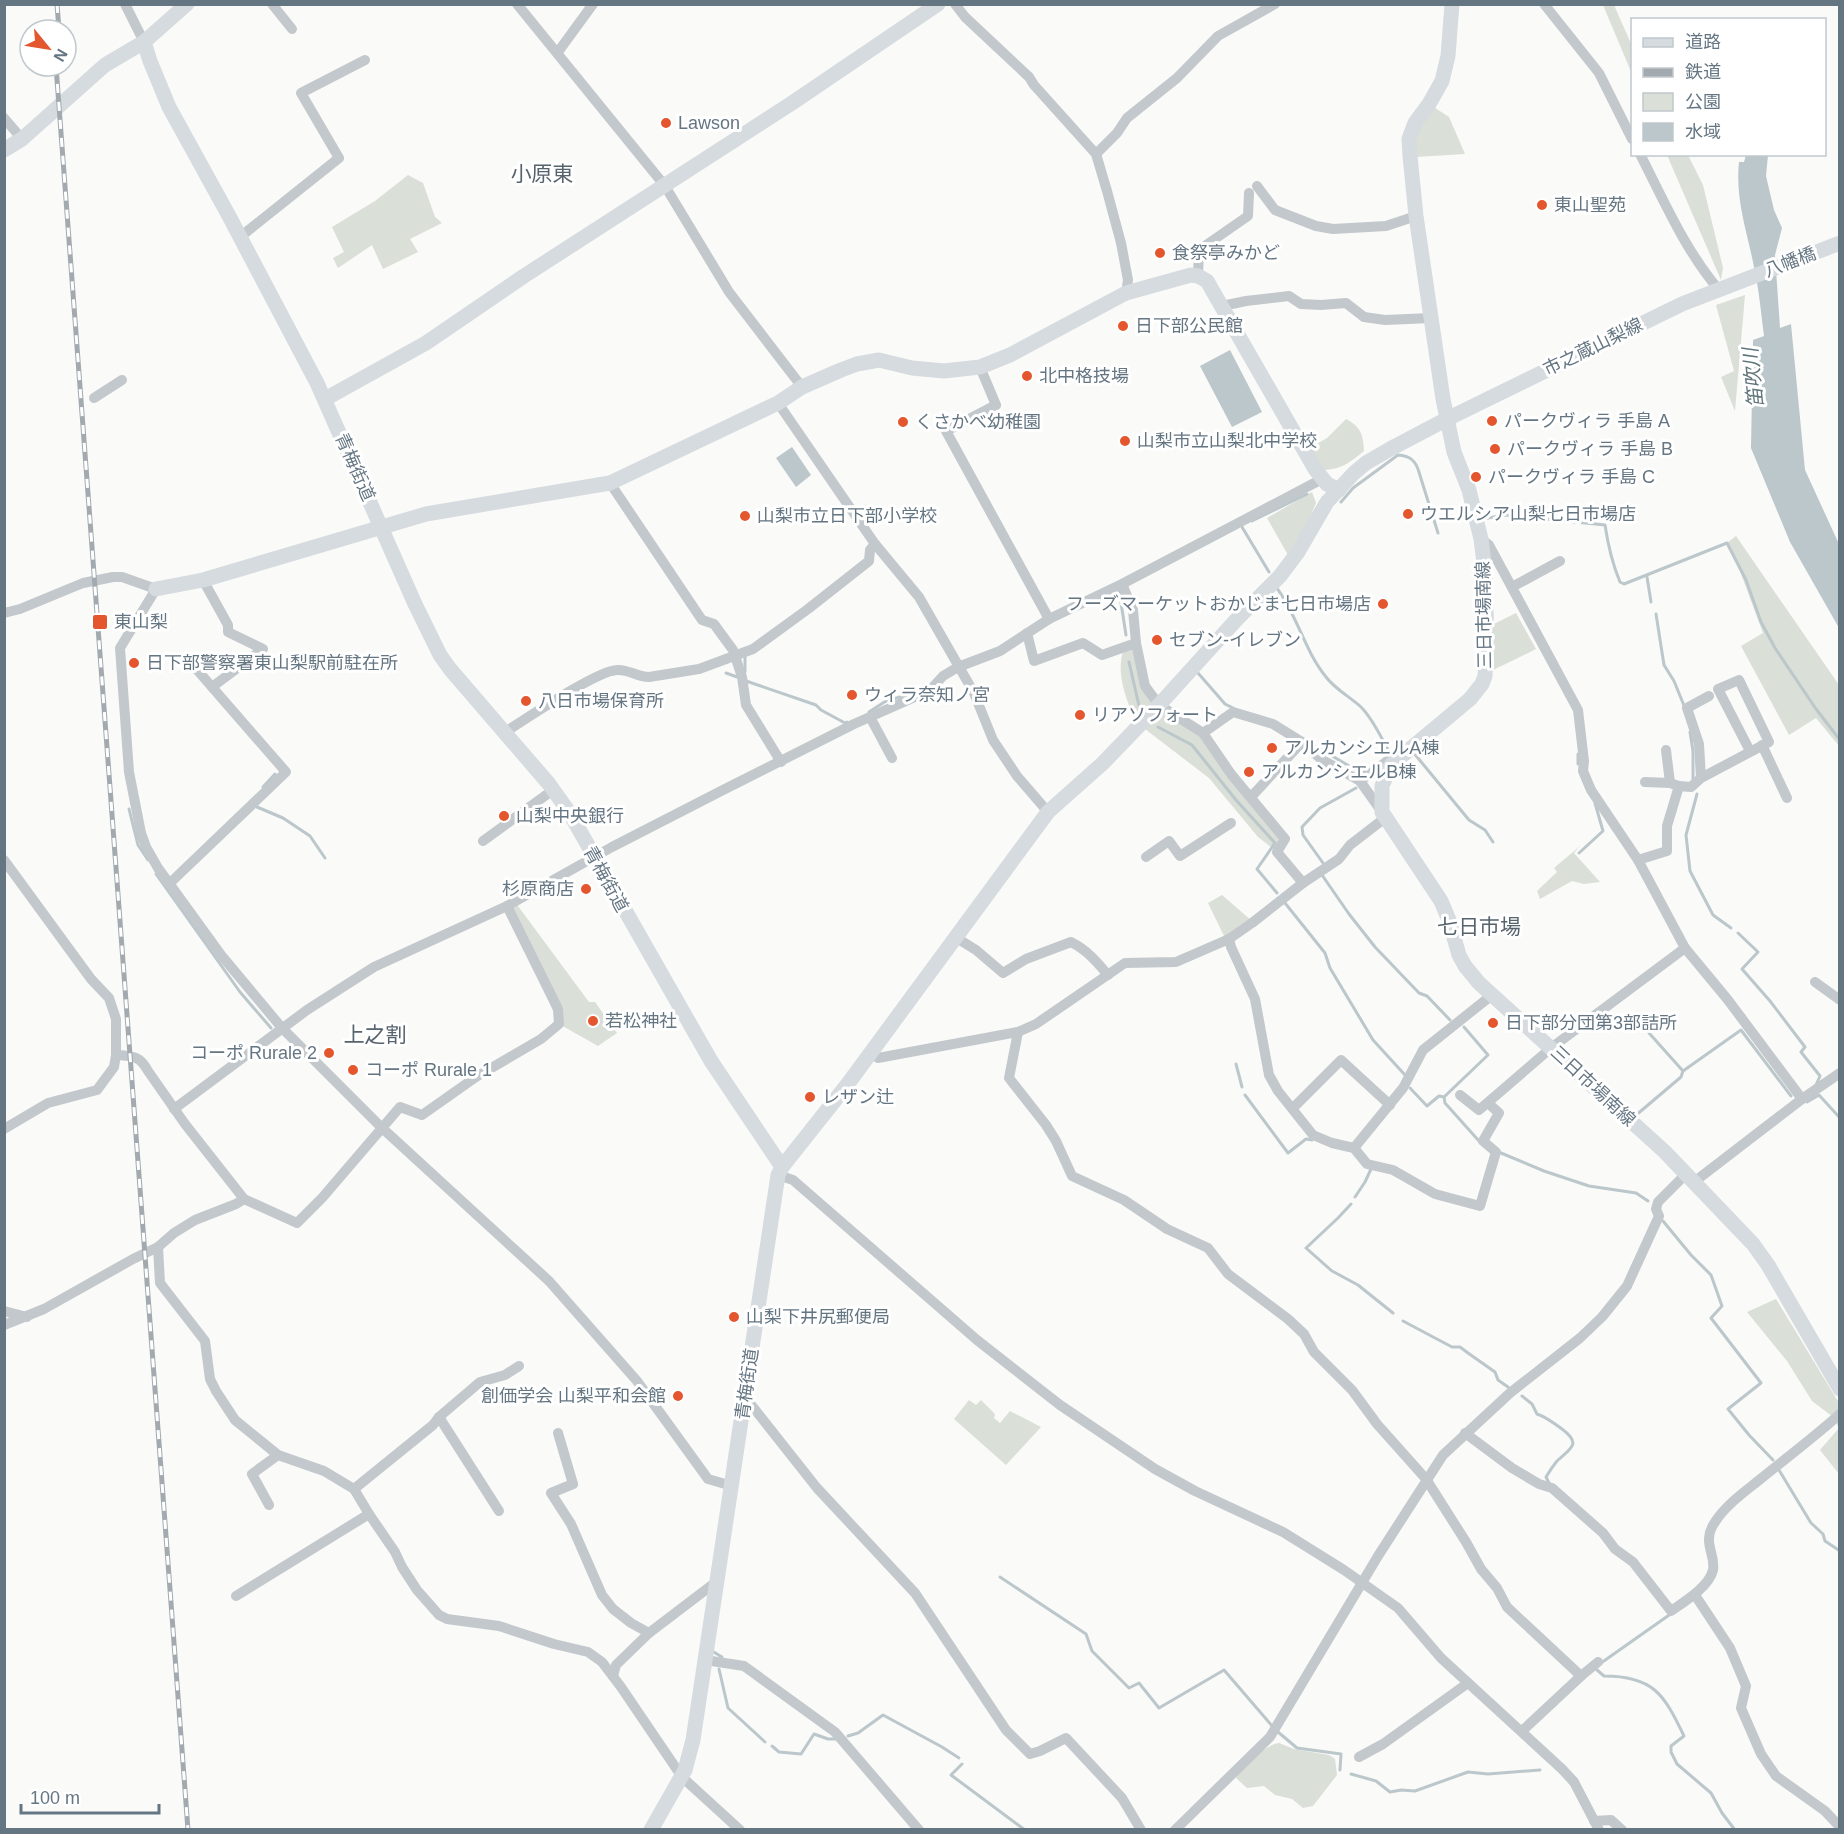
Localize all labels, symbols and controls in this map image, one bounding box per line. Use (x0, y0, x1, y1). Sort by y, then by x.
north arrow (18, 18, 78, 78)
legend (1631, 18, 1826, 156)
text: 道路 (1685, 32, 1721, 52)
text: N (50, 46, 71, 65)
text: 鉄道 (1685, 62, 1721, 82)
text: 公園 (1685, 92, 1721, 112)
place label: Lawson (678, 113, 740, 133)
marker: Lawson (659, 116, 673, 130)
text: 水域 (1685, 122, 1721, 142)
district label: 小原東 (511, 162, 574, 185)
place label: 東山聖苑 (1554, 195, 1626, 215)
marker: 東山聖苑 (1535, 198, 1549, 212)
place label: 食祭亭みかど (1172, 243, 1280, 263)
street label: 八幡橋 (1761, 243, 1819, 281)
marker: 食祭亭みかど (1153, 246, 1167, 260)
street label: 市之蔵山梨線 (1540, 314, 1646, 380)
place label: 日下部公民館 (1135, 316, 1243, 336)
marker: 日下部公民館 (1116, 319, 1130, 333)
water label: 笛吹川 (1739, 345, 1767, 409)
place label: 北中格技場 (1039, 366, 1129, 386)
marker: 北中格技場 (1020, 369, 1034, 383)
place label: パークヴィラ 手島 A (1504, 411, 1670, 431)
place label: くさかべ幼稚園 (915, 412, 1041, 432)
marker: パークヴィラ 手島 A (1485, 414, 1499, 428)
marker: くさかべ幼稚園 (896, 415, 910, 429)
street label: 青梅街道 (331, 430, 379, 504)
place label: 山梨市立山梨北中学校 (1137, 431, 1317, 451)
marker: 山梨市立山梨北中学校 (1118, 434, 1132, 448)
place label: パークヴィラ 手島 B (1507, 439, 1673, 459)
marker: パークヴィラ 手島 B (1488, 442, 1502, 456)
place label: パークヴィラ 手島 C (1488, 467, 1655, 487)
marker: パークヴィラ 手島 C (1469, 470, 1483, 484)
place label: ウエルシア山梨七日市場店 (1420, 504, 1636, 524)
place label: 山梨市立日下部小学校 (757, 506, 937, 526)
marker: ウエルシア山梨七日市場店 (1401, 507, 1415, 521)
marker: 山梨市立日下部小学校 (738, 509, 752, 523)
street label: 三日市場南線 (1473, 561, 1495, 669)
place label: フーズマーケットおかじま七日市場店 (1066, 594, 1371, 614)
marker: フーズマーケットおかじま七日市場店 (1376, 597, 1390, 611)
place label: 東山梨 (114, 612, 168, 632)
marker: 東山梨 (91, 613, 109, 631)
place label: セブン-イレブン (1169, 630, 1301, 650)
marker: セブン-イレブン (1150, 633, 1164, 647)
place label: 日下部警察署東山梨駅前駐在所 (146, 653, 398, 673)
marker: 日下部警察署東山梨駅前駐在所 (127, 656, 141, 670)
place label: ウィラ奈知ノ宮 (864, 685, 990, 705)
marker: ウィラ奈知ノ宮 (845, 688, 859, 702)
place label: 八日市場保育所 (538, 691, 664, 711)
marker: 八日市場保育所 (519, 694, 533, 708)
place label: リアソフォート (1092, 705, 1218, 725)
marker: リアソフォート (1073, 708, 1087, 722)
place label: アルカンシエルA棟 (1284, 738, 1439, 758)
marker: アルカンシエルA棟 (1265, 741, 1279, 755)
place label: アルカンシエルB棟 (1261, 762, 1416, 782)
marker: アルカンシエルB棟 (1242, 765, 1256, 779)
place label: 山梨中央銀行 (516, 806, 624, 826)
marker: 山梨中央銀行 (497, 809, 511, 823)
street label: 青梅街道 (580, 843, 632, 915)
place label: 杉原商店 (502, 879, 574, 899)
marker: 杉原商店 (579, 882, 593, 896)
district label: 七日市場 (1437, 915, 1521, 938)
place label: 若松神社 (605, 1011, 677, 1031)
place label: 日下部分団第3部詰所 (1505, 1013, 1677, 1033)
marker: 若松神社 (586, 1014, 600, 1028)
marker: 日下部分団第3部詰所 (1486, 1016, 1500, 1030)
district label: 上之割 (344, 1023, 407, 1046)
street label: 三日市場南線 (1547, 1042, 1639, 1130)
place label: コーポ Rurale 2 (190, 1043, 317, 1063)
marker: コーポ Rurale 2 (322, 1046, 336, 1060)
place label: コーポ Rurale 1 (365, 1060, 492, 1080)
marker: コーポ Rurale 1 (346, 1063, 360, 1077)
place label: レザン辻 (822, 1087, 894, 1107)
marker: レザン辻 (803, 1090, 817, 1104)
place label: 山梨下井尻郵便局 (746, 1307, 890, 1327)
marker: 山梨下井尻郵便局 (727, 1310, 741, 1324)
street label: 青梅街道 (732, 1347, 762, 1421)
place label: 創価学会 山梨平和会館 (481, 1386, 666, 1406)
marker: 創価学会 山梨平和会館 (671, 1389, 685, 1403)
scale bar (21, 1777, 159, 1815)
text: 100 m (30, 1788, 80, 1808)

